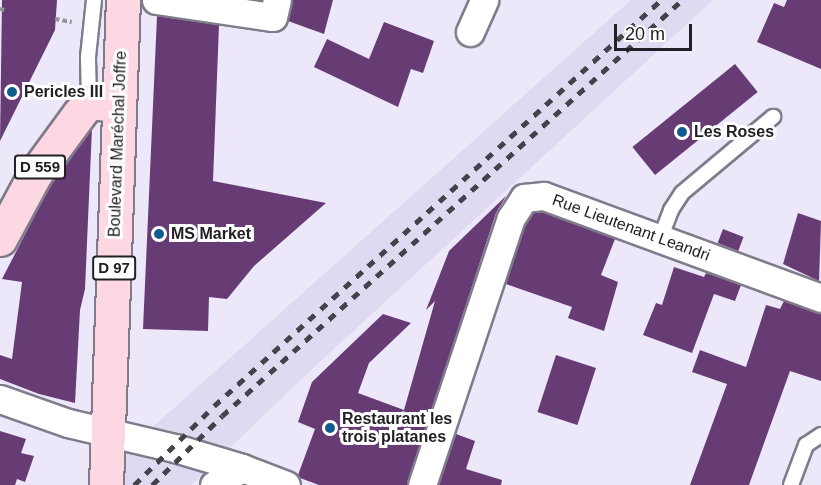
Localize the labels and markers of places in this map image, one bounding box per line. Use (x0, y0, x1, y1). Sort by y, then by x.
place label: Pericles III (24, 82, 103, 102)
marker: Pericles III (5, 85, 19, 99)
place label: Les Roses (694, 122, 774, 142)
marker: Les Roses (675, 125, 689, 139)
place label: MS Market (171, 224, 251, 244)
marker: MS Market (152, 227, 166, 241)
place label: Restaurant les trois platanes (342, 409, 452, 447)
marker: Restaurant les trois platanes (323, 421, 337, 435)

